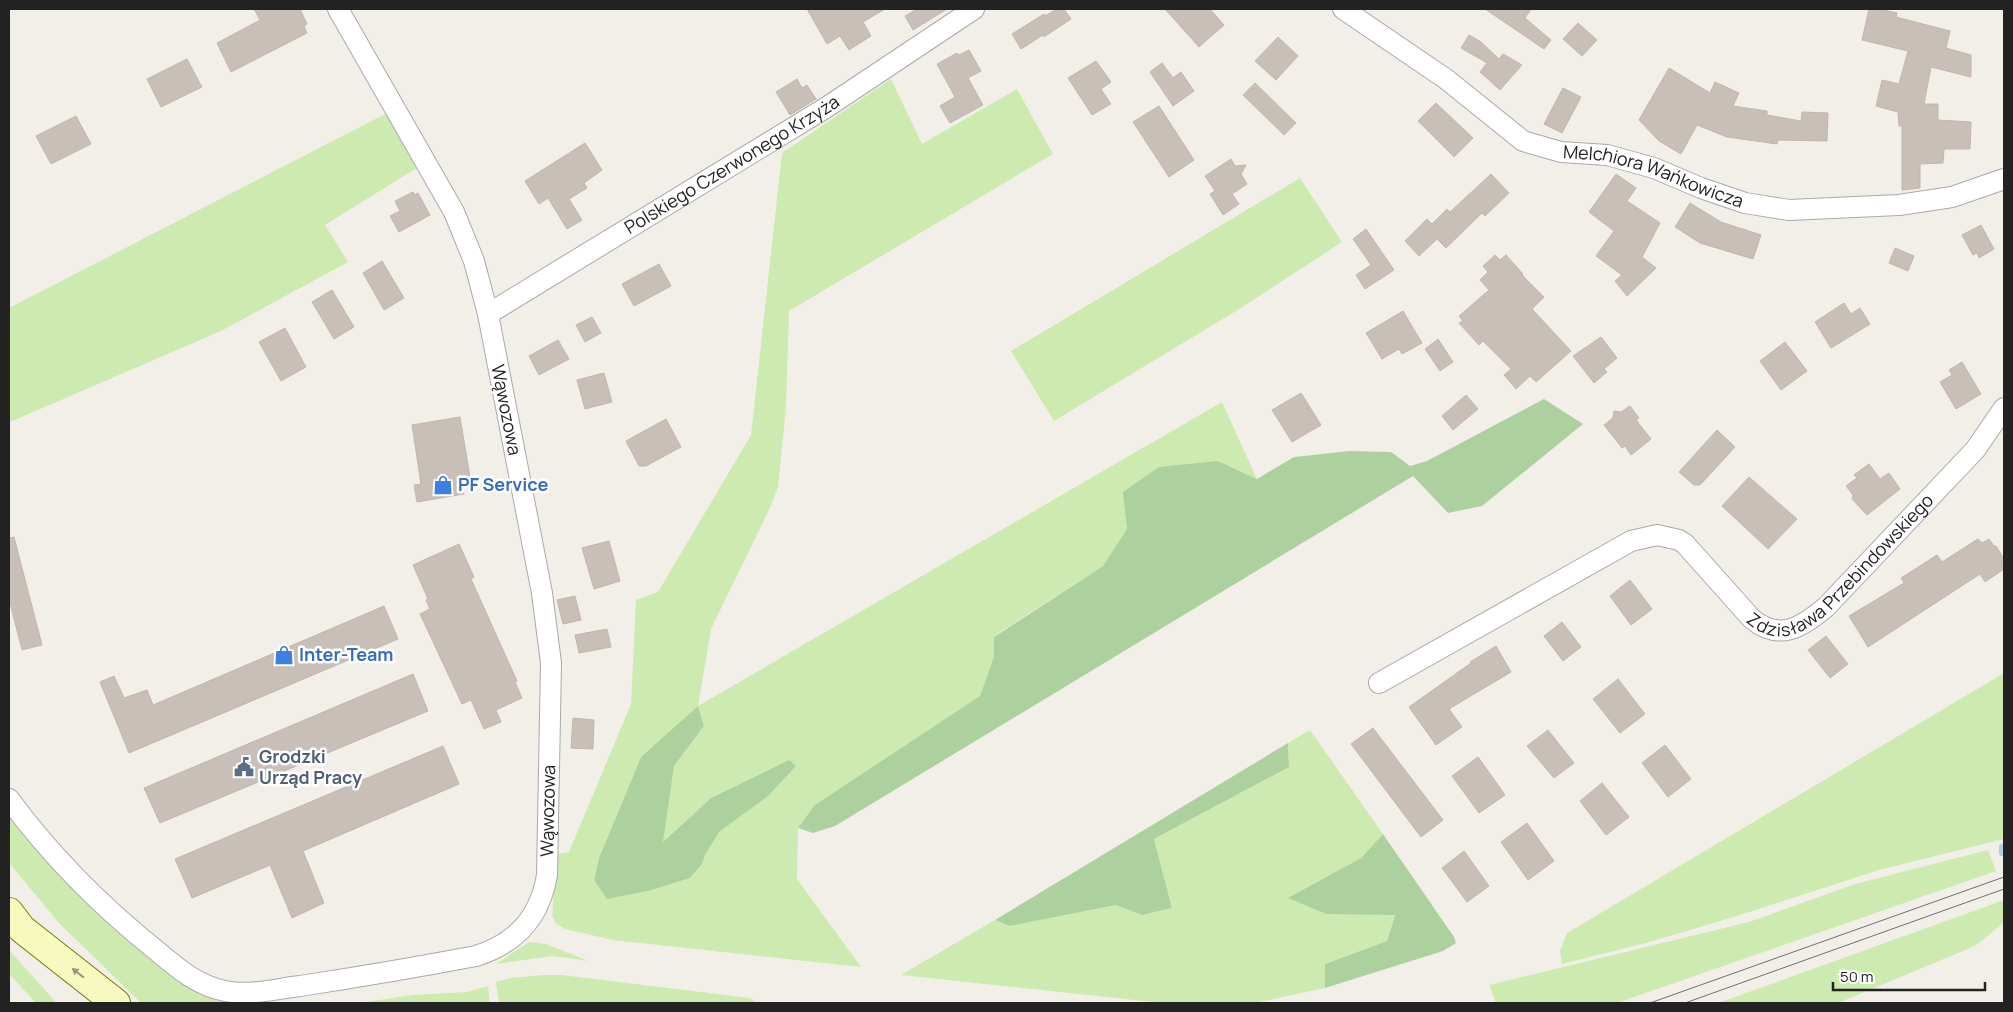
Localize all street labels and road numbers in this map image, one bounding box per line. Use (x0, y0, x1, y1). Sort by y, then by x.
street label: Polskiego Czerwonego Krzyża (620, 89, 844, 239)
street label: Melchiora Wańkowicza (1562, 139, 1747, 213)
street label: Wąwozowa (486, 362, 528, 457)
street label: Zdzisława Przebindowskiego (1742, 488, 1938, 642)
street label: Wąwozowa (534, 765, 560, 857)

